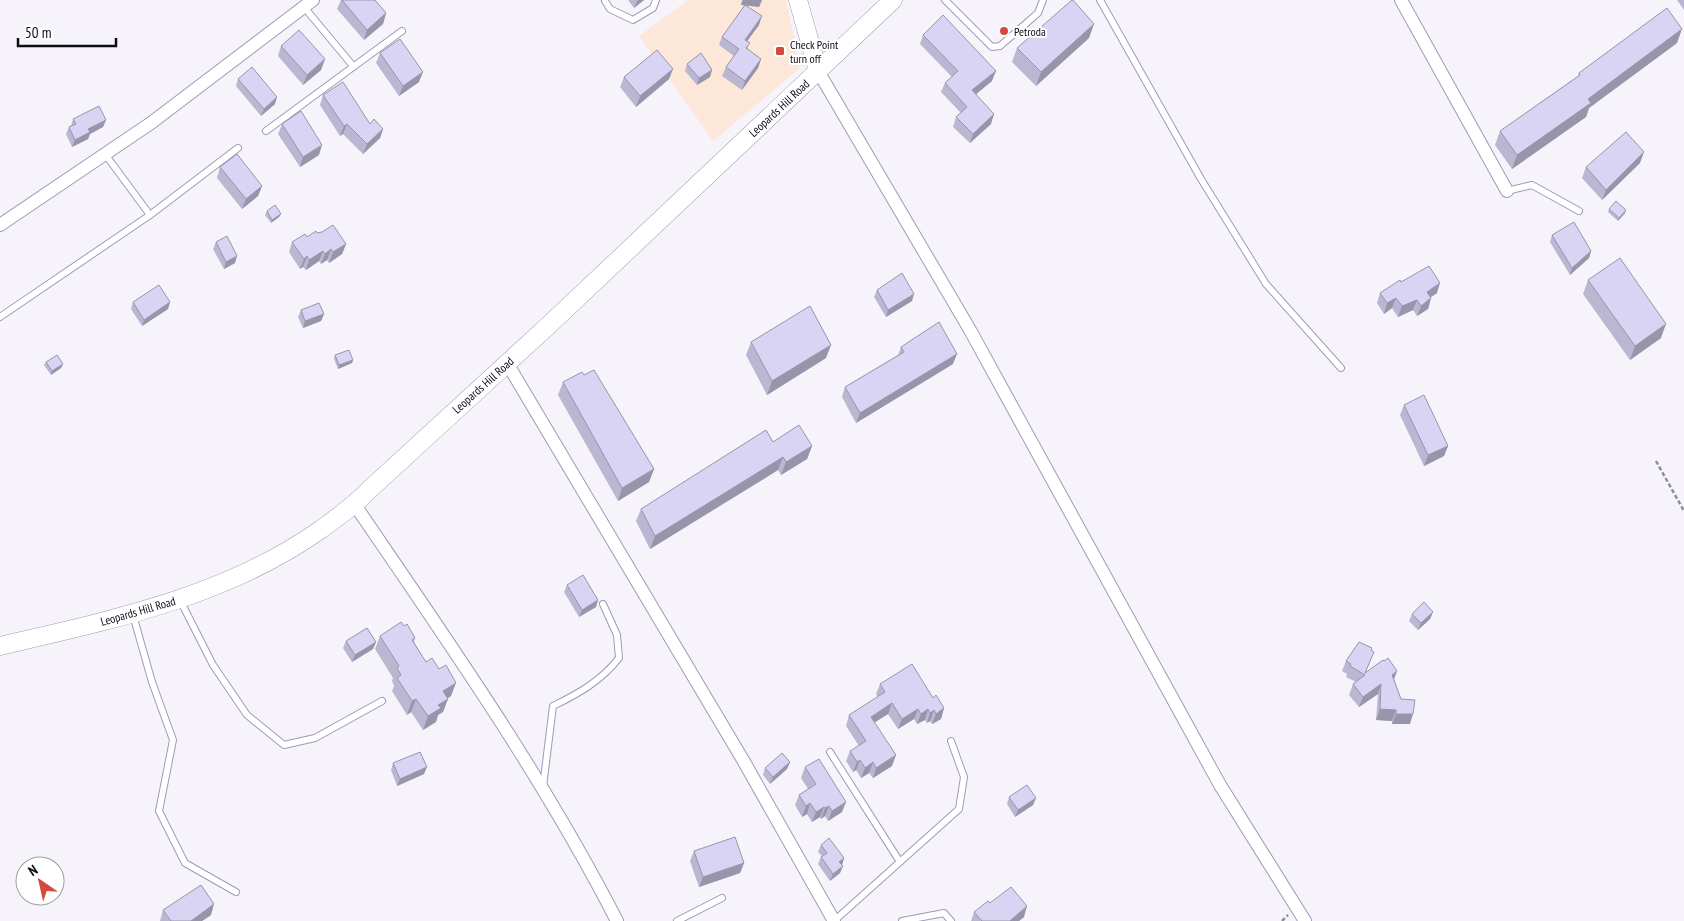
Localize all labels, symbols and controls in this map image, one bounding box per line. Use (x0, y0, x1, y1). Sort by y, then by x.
scale bar (18, 15, 115, 47)
text: 50 m (25, 23, 51, 42)
place label: Petroda (1014, 24, 1046, 39)
marker: Petroda (998, 25, 1010, 37)
place label: Check Point turn off (790, 37, 839, 66)
marker: Check Point turn off (774, 45, 786, 57)
street label: Leopards Hill Road (746, 76, 812, 140)
street label: Leopards Hill Road (449, 354, 517, 416)
street label: Leopards Hill Road (99, 593, 177, 629)
north arrow (15, 856, 65, 906)
text: N (25, 861, 41, 880)

